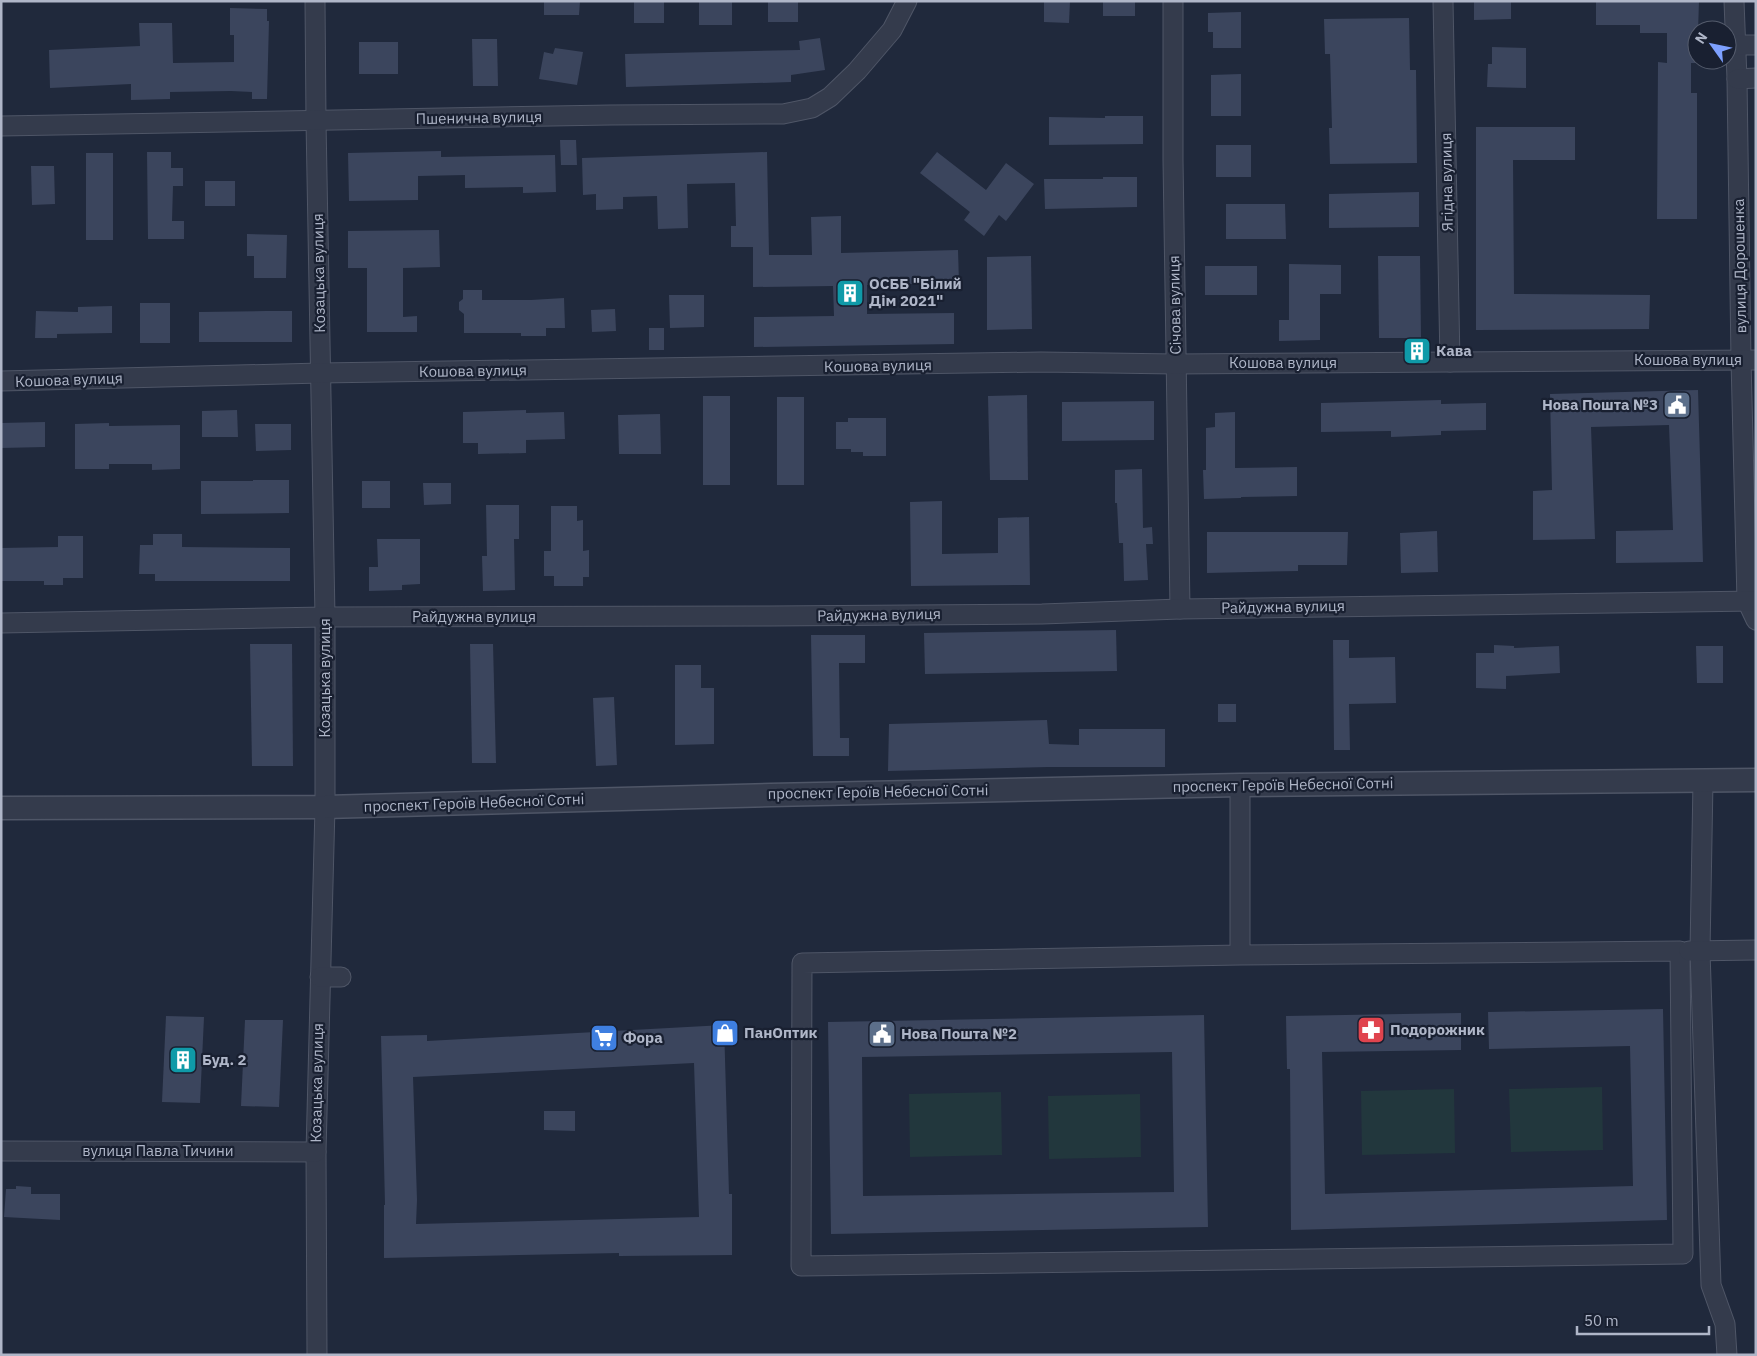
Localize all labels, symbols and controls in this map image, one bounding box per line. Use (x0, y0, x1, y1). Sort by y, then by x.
north arrow (1687, 20, 1737, 70)
text: N (1691, 29, 1711, 47)
street label: Пшенична вулиця (416, 107, 542, 128)
street label: Ягідна вулиця (1436, 132, 1457, 232)
street label: вулиця Дорошенка (1729, 198, 1750, 334)
street label: Козацька вулиця (308, 213, 329, 333)
street label: Січова вулиця (1164, 255, 1185, 355)
place label: ОСББ "Білий Дім 2021" (869, 274, 962, 310)
building icon: ОСББ "Білий Дім 2021" (835, 278, 865, 308)
building icon: Кава (1402, 336, 1432, 366)
place label: Кава (1436, 341, 1472, 360)
street label: Кошова вулиця (1634, 350, 1742, 369)
street label: Кошова вулиця (1229, 353, 1337, 372)
street label: Кошова вулиця (824, 355, 932, 376)
street label: Кошова вулиця (419, 360, 527, 381)
street label: Кошова вулиця (15, 368, 123, 391)
public building icon: Нова Пошта №3 (1662, 390, 1692, 420)
place label: Нова Пошта №3 (1542, 395, 1658, 414)
street label: Райдужна вулиця (1221, 596, 1345, 617)
street label: Райдужна вулиця (817, 604, 941, 625)
street label: Райдужна вулиця (412, 607, 536, 626)
street label: Козацька вулиця (315, 618, 334, 738)
street label: проспект Героїв Небесної Сотні (1172, 773, 1394, 796)
street label: проспект Героїв Небесної Сотні (767, 780, 989, 803)
street label: проспект Героїв Небесної Сотні (363, 789, 585, 816)
pharmacy icon: Подорожник (1356, 1015, 1386, 1045)
shop icon: ПанОптик (710, 1018, 740, 1048)
public building icon: Нова Пошта №2 (867, 1019, 897, 1049)
place label: Подорожник (1390, 1020, 1485, 1039)
street label: Козацька вулиця (306, 1023, 327, 1143)
supermarket icon: Фора (589, 1023, 619, 1053)
place label: ПанОптик (744, 1023, 818, 1042)
place label: Нова Пошта №2 (901, 1024, 1017, 1043)
place label: Фора (623, 1028, 663, 1047)
building icon: Буд. 2 (168, 1045, 198, 1075)
place label: Буд. 2 (202, 1050, 247, 1069)
street label: вулиця Павла Тичини (82, 1141, 234, 1160)
scale bar (1577, 1304, 1710, 1336)
text: 50 m (1584, 1311, 1619, 1330)

